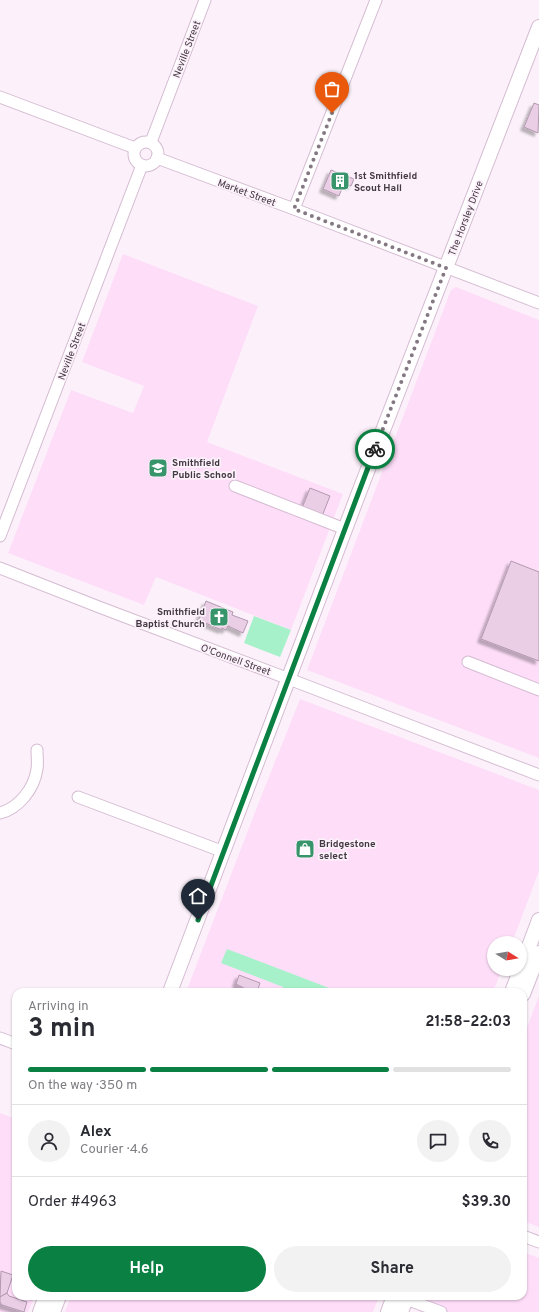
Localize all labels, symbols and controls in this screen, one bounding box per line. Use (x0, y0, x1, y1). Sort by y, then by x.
street label: Neville Street (170, 19, 204, 80)
pin (315, 72, 349, 113)
icon: bag (321, 78, 343, 100)
building icon: 1st Smithfield Scout Hall (329, 170, 351, 192)
place label: 1st Smithfield Scout Hall (354, 170, 417, 195)
street label: Market Street (216, 177, 278, 210)
street label: The Horsley Drive (446, 179, 487, 258)
street label: Neville Street (55, 321, 89, 382)
courier (355, 429, 395, 469)
icon: bike (364, 438, 386, 460)
school or university icon: Smithfield Public School (147, 457, 169, 479)
place label: Smithfield Public School (172, 457, 235, 482)
place label: Smithfield Baptist Church (135, 606, 205, 631)
church icon: Smithfield Baptist Church (208, 606, 230, 628)
street label: O'Connell Street (199, 642, 272, 679)
shop icon: Bridgestone select (294, 838, 316, 860)
place label: Bridgestone select (319, 838, 376, 863)
pin (181, 879, 215, 920)
icon: home (187, 885, 209, 907)
north arrow (487, 936, 527, 976)
map controls (487, 936, 527, 976)
text: Arriving in (28, 999, 89, 1015)
text: 3 min (28, 1013, 96, 1046)
text: 21:58–22:03 (425, 1013, 511, 1032)
text: On the way · 350 m (28, 1078, 137, 1094)
button: person (28, 1120, 70, 1162)
button: chat (417, 1120, 459, 1162)
button: phone (469, 1120, 511, 1162)
text: Alex (80, 1123, 112, 1142)
text: Courier · 4.6 (80, 1142, 148, 1158)
text: Order #4963 (28, 1193, 117, 1212)
text: $39.30 (461, 1193, 511, 1212)
button: Help (28, 1246, 266, 1292)
button: Share (274, 1246, 511, 1292)

